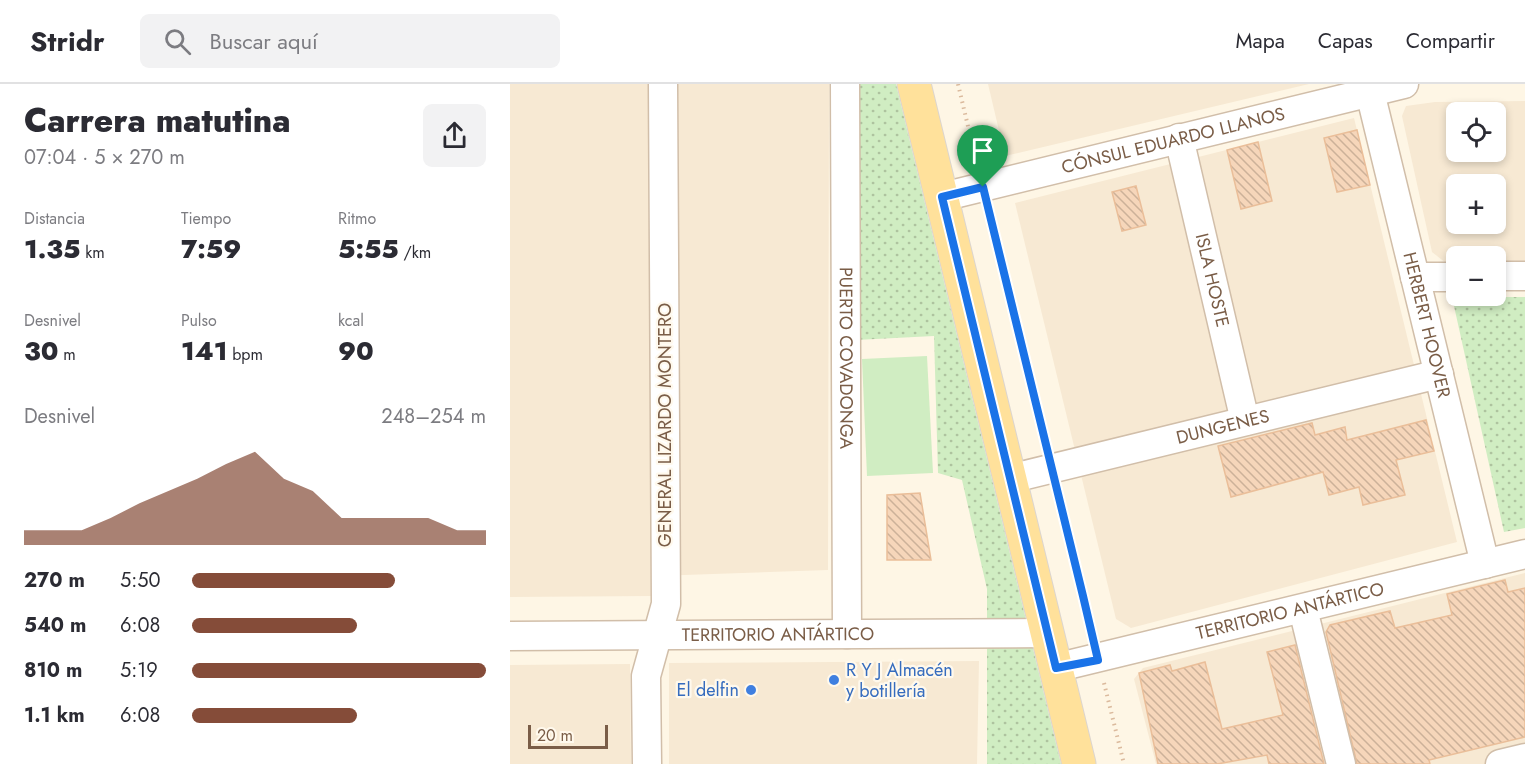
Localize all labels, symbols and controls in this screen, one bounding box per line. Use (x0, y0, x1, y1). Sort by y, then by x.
search box (140, 14, 560, 68)
text: Stridr (30, 21, 104, 62)
icon: search (161, 25, 194, 58)
text: Buscar aquí (209, 25, 318, 57)
text: Mapa (1236, 26, 1285, 56)
text: Capas (1318, 26, 1373, 56)
text: Compartir (1406, 26, 1495, 56)
text: Carrera matutina (24, 97, 291, 144)
street label: CÓNSUL EDUARDO LLANOS (1059, 101, 1288, 180)
map controls (1446, 102, 1506, 306)
button: locate (1446, 102, 1506, 162)
button: share (423, 104, 486, 167)
pin (957, 125, 1008, 187)
icon: arrive (966, 134, 999, 167)
text: 07:04 · 5 × 270 m (24, 143, 185, 172)
button: + (1446, 174, 1506, 234)
text: Distancia (24, 207, 85, 230)
text: Tiempo (181, 207, 231, 230)
text: Ritmo (338, 207, 376, 230)
text: 1.35 (24, 230, 80, 268)
text: 7:59 (181, 230, 241, 268)
text: 5:55 (338, 230, 399, 268)
street label: ISLA HOSTE (1189, 231, 1236, 330)
text: km (80, 241, 105, 264)
text: /km (399, 241, 431, 264)
button: − (1446, 246, 1506, 306)
street label: HERBERT HOOVER (1396, 249, 1457, 401)
street label: PUERTO COVADONGA (833, 267, 859, 449)
street label: GENERAL LIZARDO MONTERO (652, 303, 678, 547)
text: Desnivel (24, 309, 81, 332)
text: Pulso (181, 309, 217, 332)
text: kcal (338, 309, 364, 332)
text: 30 (24, 332, 58, 370)
text: 141 (181, 332, 227, 370)
text: 90 (338, 332, 374, 370)
text: m (58, 343, 76, 366)
text: bpm (227, 343, 263, 366)
text: Desnivel (24, 402, 95, 431)
text: 248–254 m (381, 402, 486, 431)
street label: DUNGENES (1173, 403, 1272, 451)
text: 270 m (24, 566, 85, 595)
text: 5:50 (120, 566, 161, 595)
street label: TERRITORIO ANTÁRTICO (1194, 576, 1387, 646)
text: 540 m (24, 611, 87, 640)
text: 6:08 (120, 611, 160, 640)
street label: TERRITORIO ANTÁRTICO (682, 621, 874, 648)
text: 810 m (24, 656, 82, 685)
text: 5:19 (120, 656, 158, 685)
place label: R Y J Almacén y botillería (846, 657, 953, 704)
marker: R Y J Almacén y botillería (827, 673, 841, 687)
place label: El delfin (677, 677, 739, 703)
marker: El delfin (744, 683, 758, 697)
text: 1.1 km (24, 701, 85, 730)
text: 6:08 (120, 701, 160, 730)
scale bar (528, 722, 608, 750)
text: 20 m (537, 724, 573, 747)

